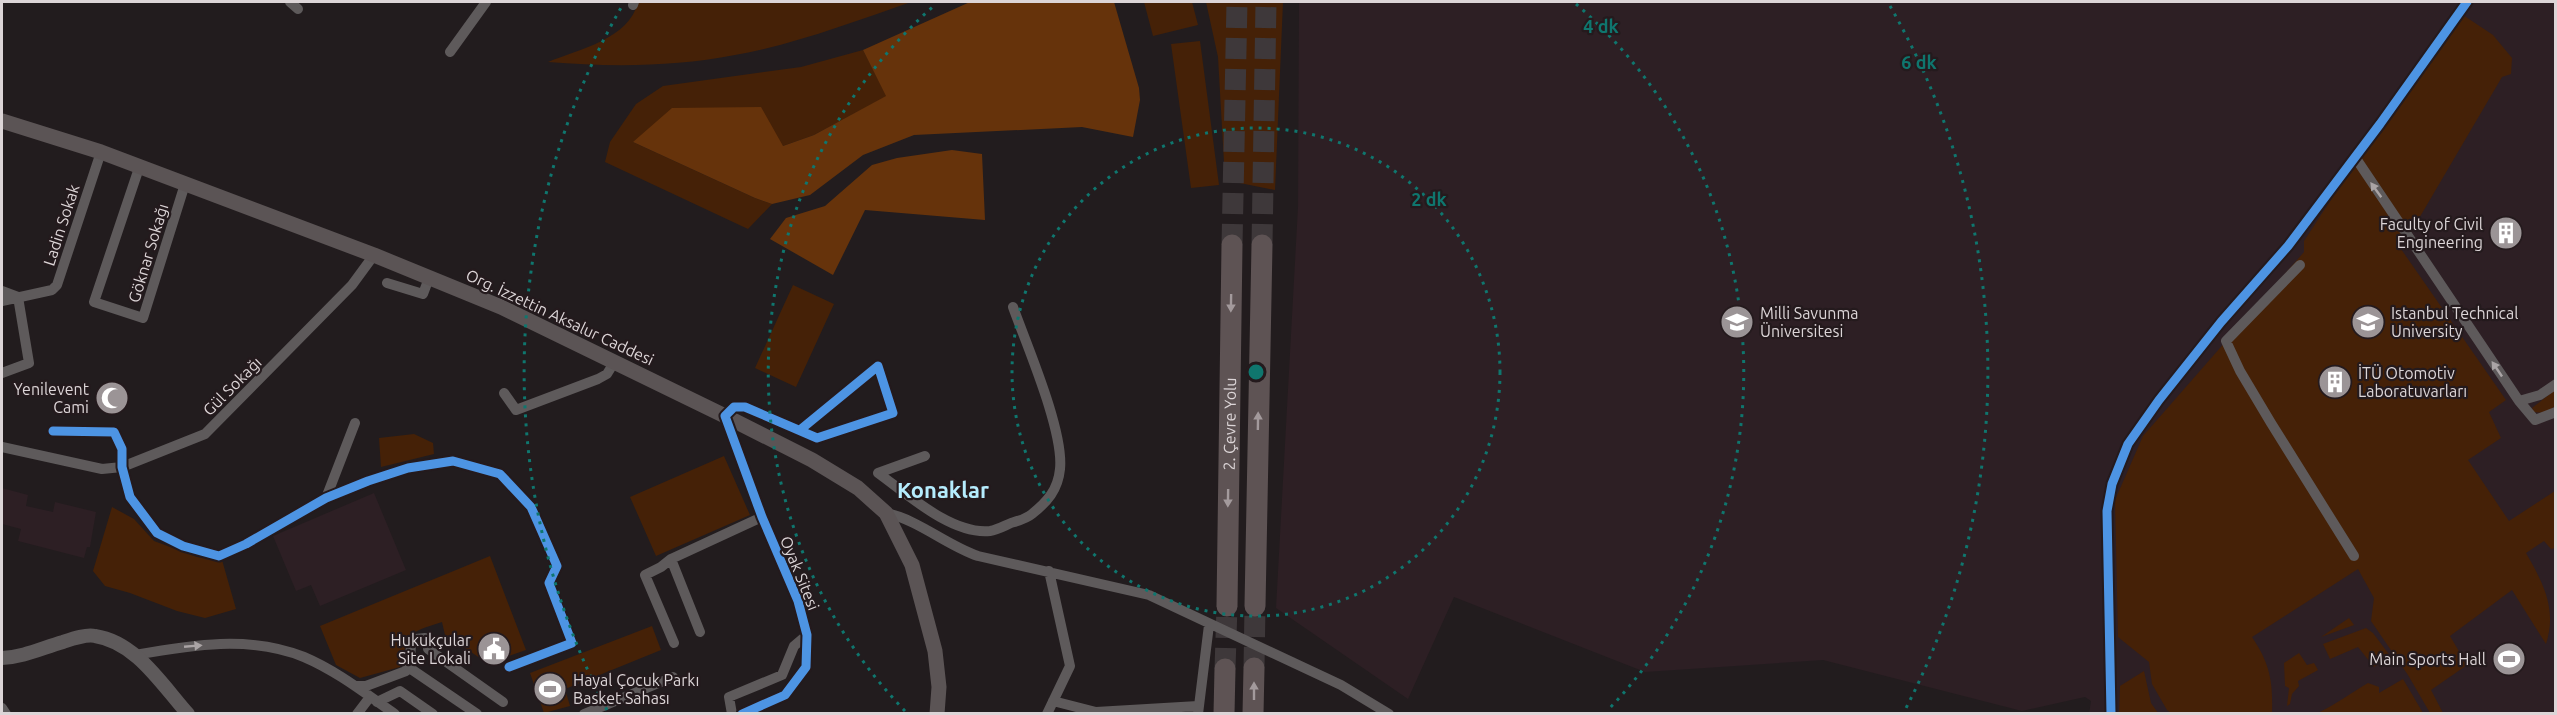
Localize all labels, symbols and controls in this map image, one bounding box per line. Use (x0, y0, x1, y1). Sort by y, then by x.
text: 4 dk (1583, 16, 1619, 36)
text: 6 dk (1901, 52, 1937, 72)
street label: Ladin Sokak (39, 182, 83, 268)
one-way arrow (2371, 183, 2383, 198)
text: 2 dk (1411, 189, 1447, 209)
street label: Göknar Sokağı (124, 201, 172, 305)
place label: Faculty of Civil Engineering (2380, 215, 2483, 251)
building icon: Faculty of Civil Engineering (2488, 215, 2524, 251)
street label: Org. İzzettin Aksalur Caddesi (463, 265, 657, 369)
one-way arrow (1226, 294, 1236, 313)
school or university icon: Milli Savunma Üniversitesi (1719, 304, 1755, 340)
place label: Milli Savunma Üniversitesi (1760, 304, 1858, 340)
school or university icon: Istanbul Technical University (2350, 304, 2386, 340)
place label: Istanbul Technical University (2391, 304, 2518, 340)
street label: Gül Sokağı (199, 353, 265, 419)
one-way arrow (2492, 361, 2503, 378)
centre of rings (1246, 362, 1266, 382)
building icon: İTÜ Otomotiv Laboratuvarları (2317, 364, 2353, 400)
place label: İTÜ Otomotiv Laboratuvarları (2358, 364, 2467, 400)
street label: 2. Çevre Yolu (1220, 377, 1239, 471)
place label: Yenilevent Cami (14, 380, 90, 416)
mosque icon: Yenilevent Cami (94, 380, 130, 416)
one-way arrow (1253, 412, 1263, 431)
district label: Konaklar (897, 477, 989, 502)
one-way arrow (1223, 489, 1233, 508)
street label: Oyak Sitesi (777, 533, 823, 613)
place label: Hukukçular Site Lokali (391, 631, 471, 667)
public building icon: Hukukçular Site Lokali (476, 631, 512, 667)
one-way arrow (183, 641, 202, 651)
sports icon: Main Sports Hall (2491, 641, 2527, 677)
place label: Main Sports Hall (2369, 650, 2486, 668)
sports icon: Hayal Çocuk Parkı Basket Sahası (532, 671, 568, 707)
place label: Hayal Çocuk Parkı Basket Sahası (573, 671, 699, 707)
one-way arrow (1249, 681, 1258, 700)

